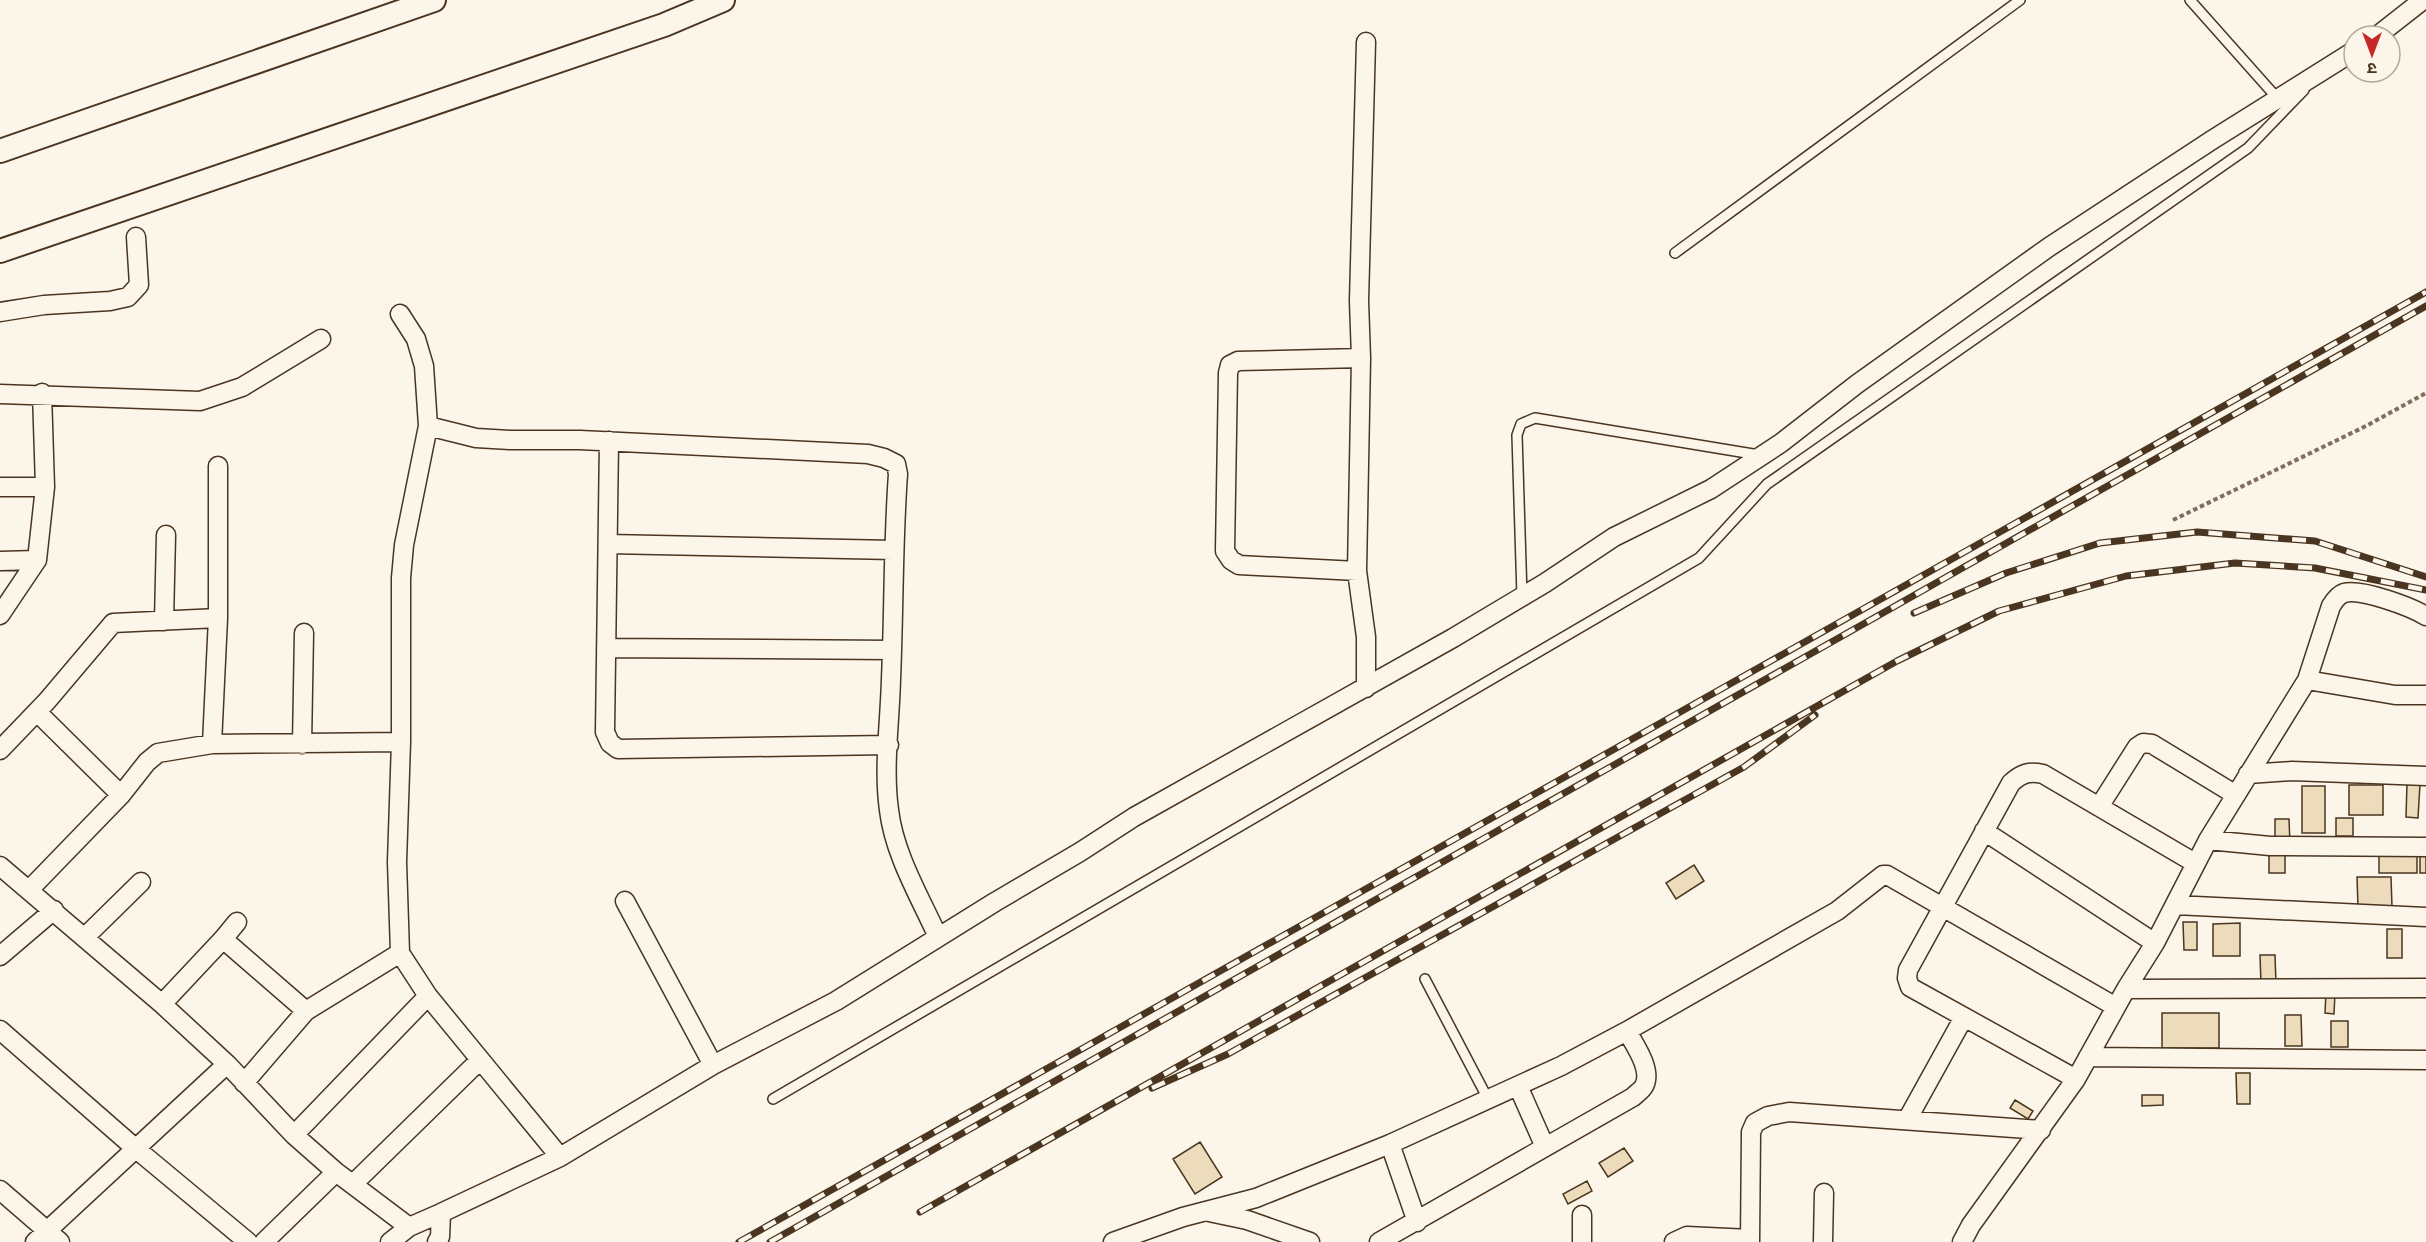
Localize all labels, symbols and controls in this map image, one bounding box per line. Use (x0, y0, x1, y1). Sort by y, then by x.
north arrow (2342, 24, 2402, 84)
text: उ (2367, 59, 2377, 78)

